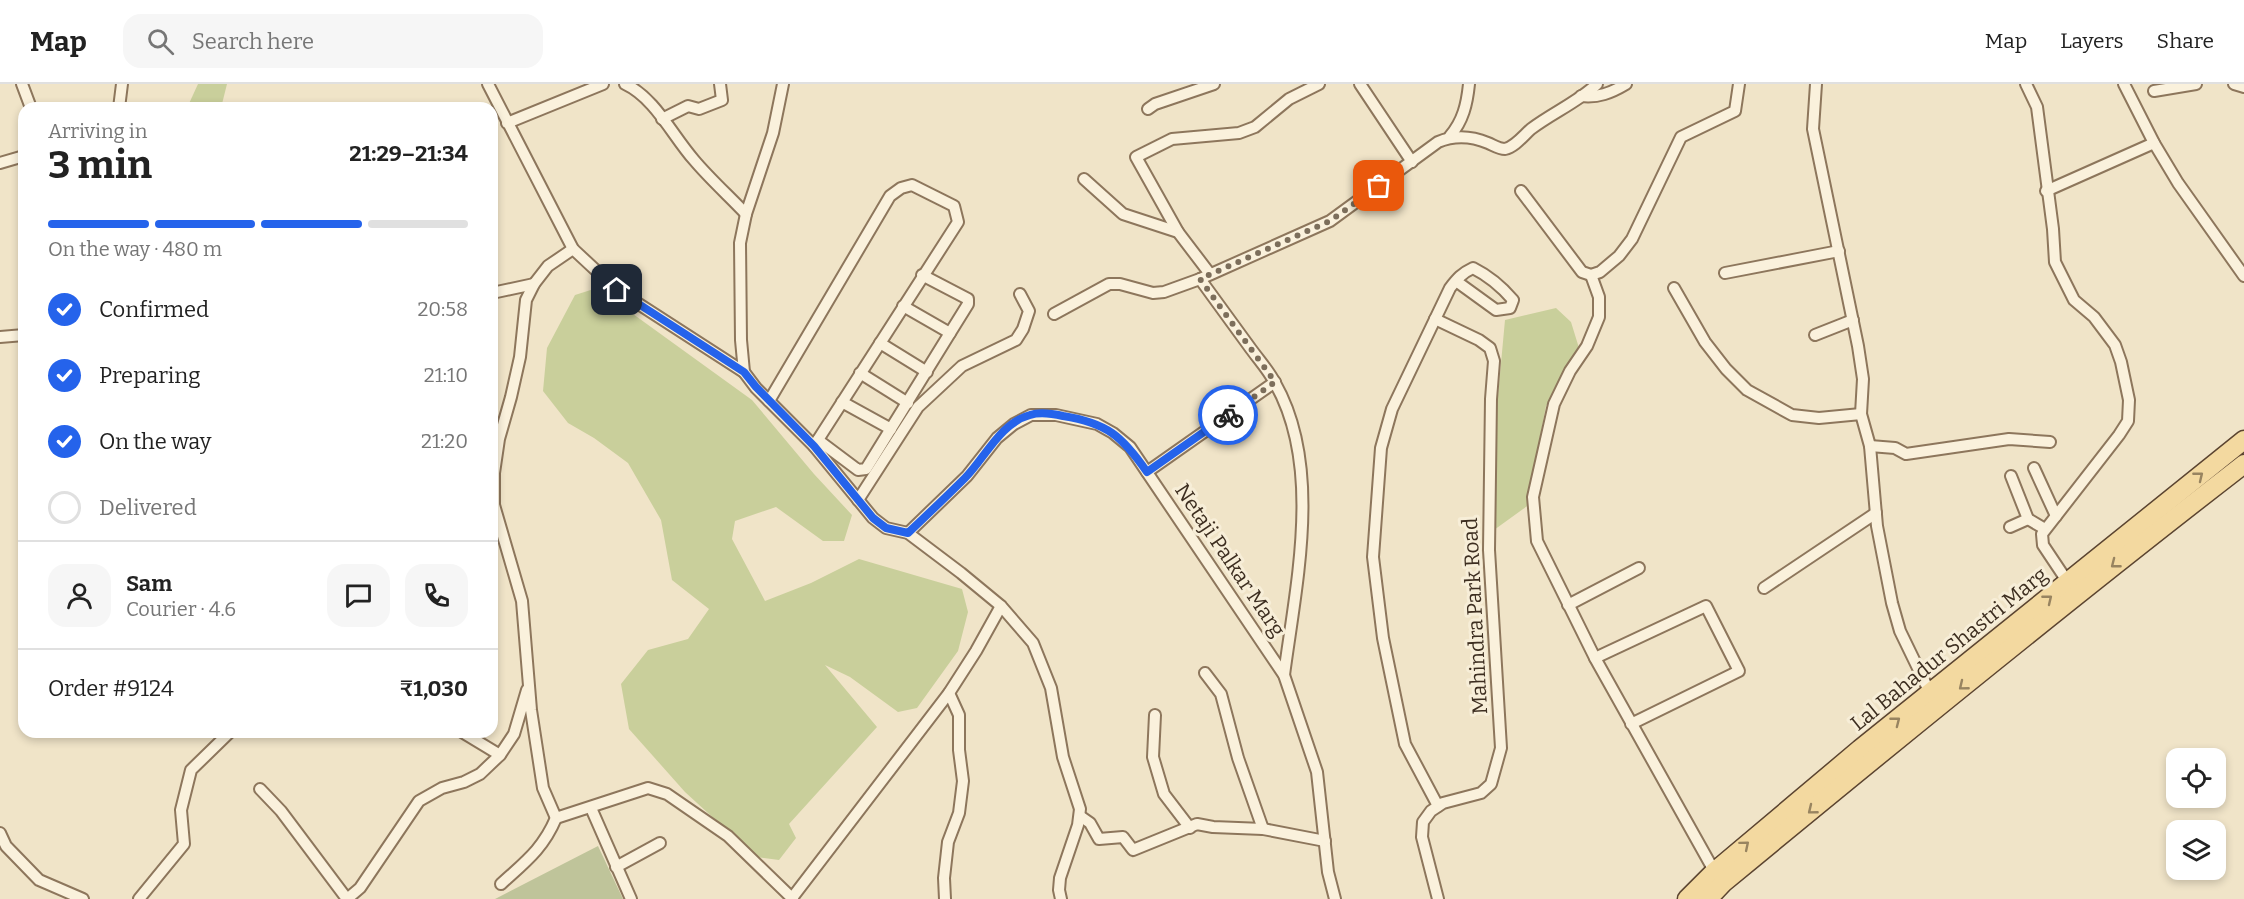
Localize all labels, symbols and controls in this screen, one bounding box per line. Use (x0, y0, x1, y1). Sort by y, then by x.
search box (123, 14, 543, 68)
text: Map (30, 25, 87, 58)
icon: search (144, 25, 177, 58)
text: Search here (192, 28, 314, 55)
text: Map (1985, 28, 2027, 54)
text: Layers (2060, 28, 2124, 54)
text: Share (2157, 28, 2214, 54)
text: Arriving in (48, 119, 147, 143)
text: 21:29–21:34 (349, 140, 468, 167)
text: 3 min (48, 142, 152, 188)
pin (1353, 160, 1404, 211)
icon: bag (1362, 169, 1395, 202)
text: On the way · 480 m (48, 237, 222, 261)
pin (591, 264, 642, 315)
icon: home (600, 273, 633, 306)
icon: check (48, 293, 81, 326)
text: Confirmed (99, 296, 209, 323)
text: 20:58 (417, 297, 468, 321)
icon: check (48, 359, 81, 392)
text: Preparing (99, 362, 201, 389)
text: 21:10 (424, 363, 468, 387)
courier (1198, 385, 1258, 445)
icon: bike (1212, 399, 1245, 432)
icon: check (48, 425, 81, 458)
text: On the way (99, 428, 211, 455)
text: 21:20 (421, 429, 468, 453)
one-way arrow (2192, 472, 2203, 483)
street label: Netaji Palkar Marg (1169, 479, 1291, 642)
text: Delivered (99, 494, 197, 521)
street label: Mahindra Park Road (1457, 517, 1493, 715)
one-way arrow (2111, 557, 2122, 568)
street label: Lal Bahadur Shastri Marg (1845, 561, 2053, 736)
button: person (48, 564, 111, 627)
button: chat (327, 564, 390, 627)
button: phone (405, 564, 468, 627)
text: Sam (126, 570, 172, 597)
one-way arrow (2041, 595, 2052, 606)
text: Courier · 4.6 (126, 597, 236, 621)
text: Order #9124 (48, 675, 174, 702)
text: ₹1,030 (400, 675, 468, 702)
one-way arrow (1959, 679, 1970, 690)
one-way arrow (1889, 718, 1900, 729)
map controls (2166, 748, 2226, 880)
button: locate (2166, 748, 2226, 808)
one-way arrow (1808, 802, 1819, 813)
button: layers (2166, 820, 2226, 880)
one-way arrow (1739, 841, 1750, 852)

